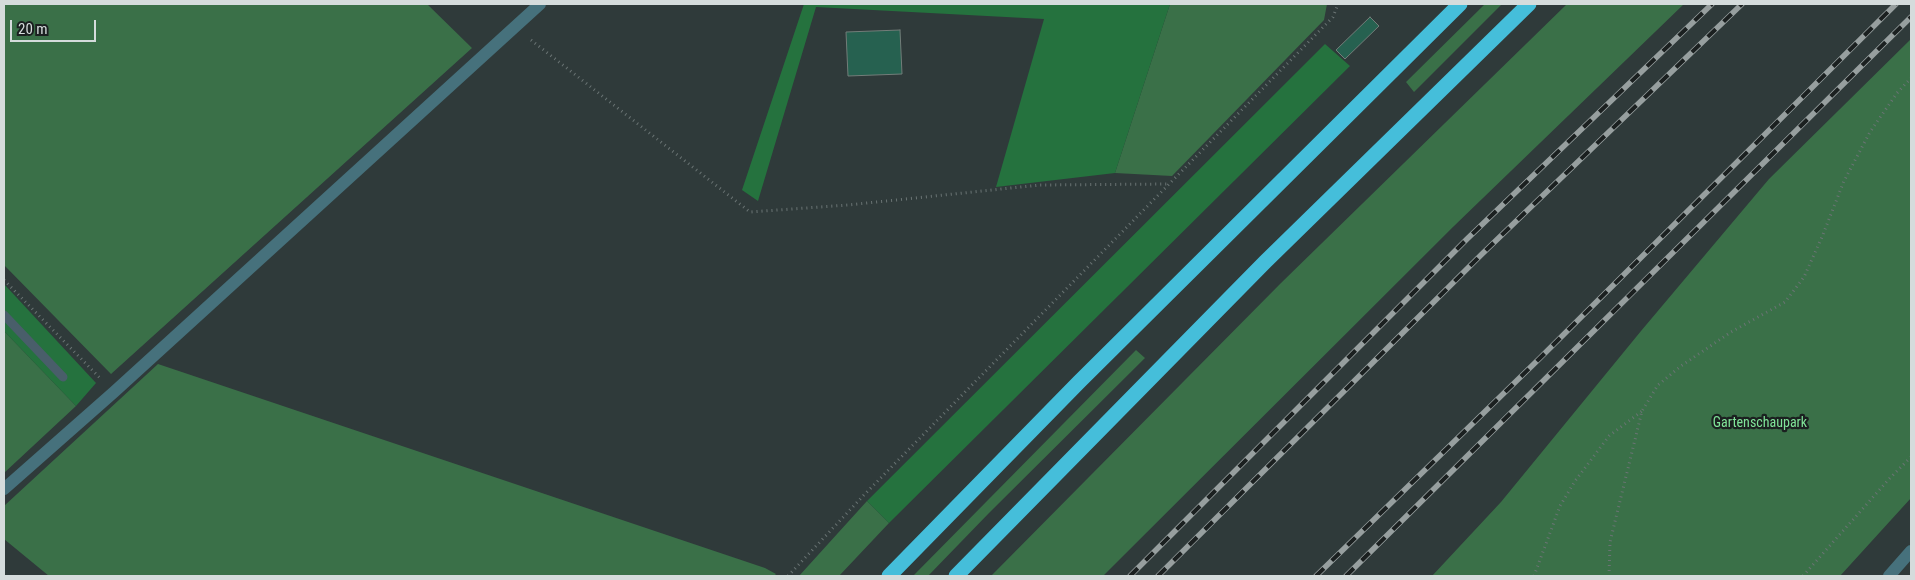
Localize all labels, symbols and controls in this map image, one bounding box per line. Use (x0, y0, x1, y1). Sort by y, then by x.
scale bar (12, 10, 99, 42)
text: 20 m (18, 20, 48, 38)
park label: Gartenschaupark (1713, 415, 1807, 431)

